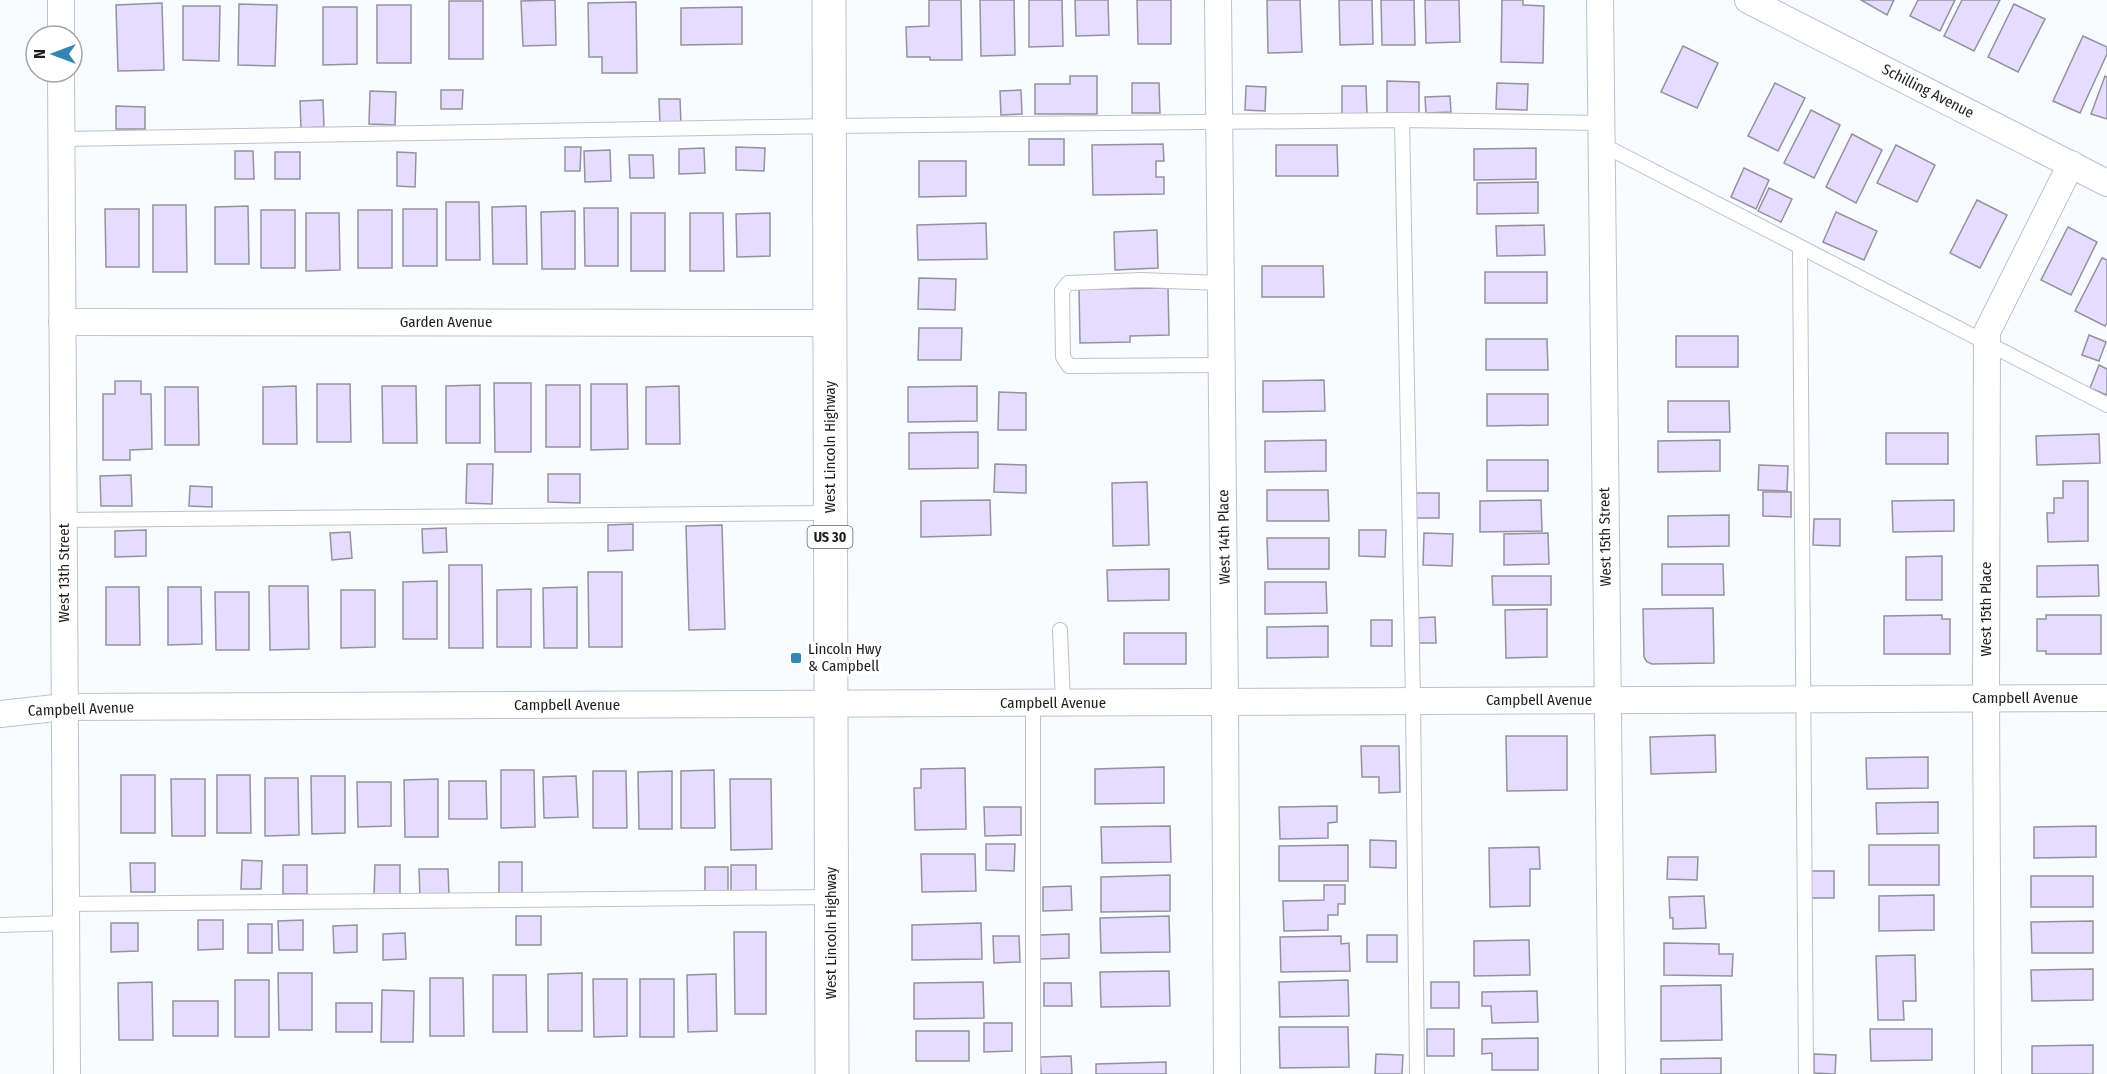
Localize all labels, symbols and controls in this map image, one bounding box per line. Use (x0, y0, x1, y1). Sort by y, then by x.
north arrow (24, 24, 84, 84)
text: N (30, 49, 49, 59)
street label: Schilling Avenue (1879, 60, 1977, 122)
street label: Garden Avenue (400, 313, 492, 331)
street label: West Lincoln Highway (821, 381, 839, 513)
street label: West 15th Street (1595, 487, 1615, 587)
street label: West 14th Place (1214, 489, 1234, 585)
street label: West 13th Street (55, 523, 73, 623)
road number: US 30 (808, 526, 852, 548)
street label: West 15th Place (1977, 562, 1995, 656)
place label: Lincoln Hwy & Campbell (808, 640, 882, 675)
marker: Lincoln Hwy & Campbell (789, 651, 803, 665)
street label: Campbell Avenue (1972, 689, 2078, 707)
street label: Campbell Avenue (1486, 691, 1592, 709)
street label: Campbell Avenue (1000, 694, 1106, 712)
street label: Campbell Avenue (514, 696, 620, 714)
street label: Campbell Avenue (28, 698, 134, 720)
street label: West Lincoln Highway (822, 867, 840, 999)

